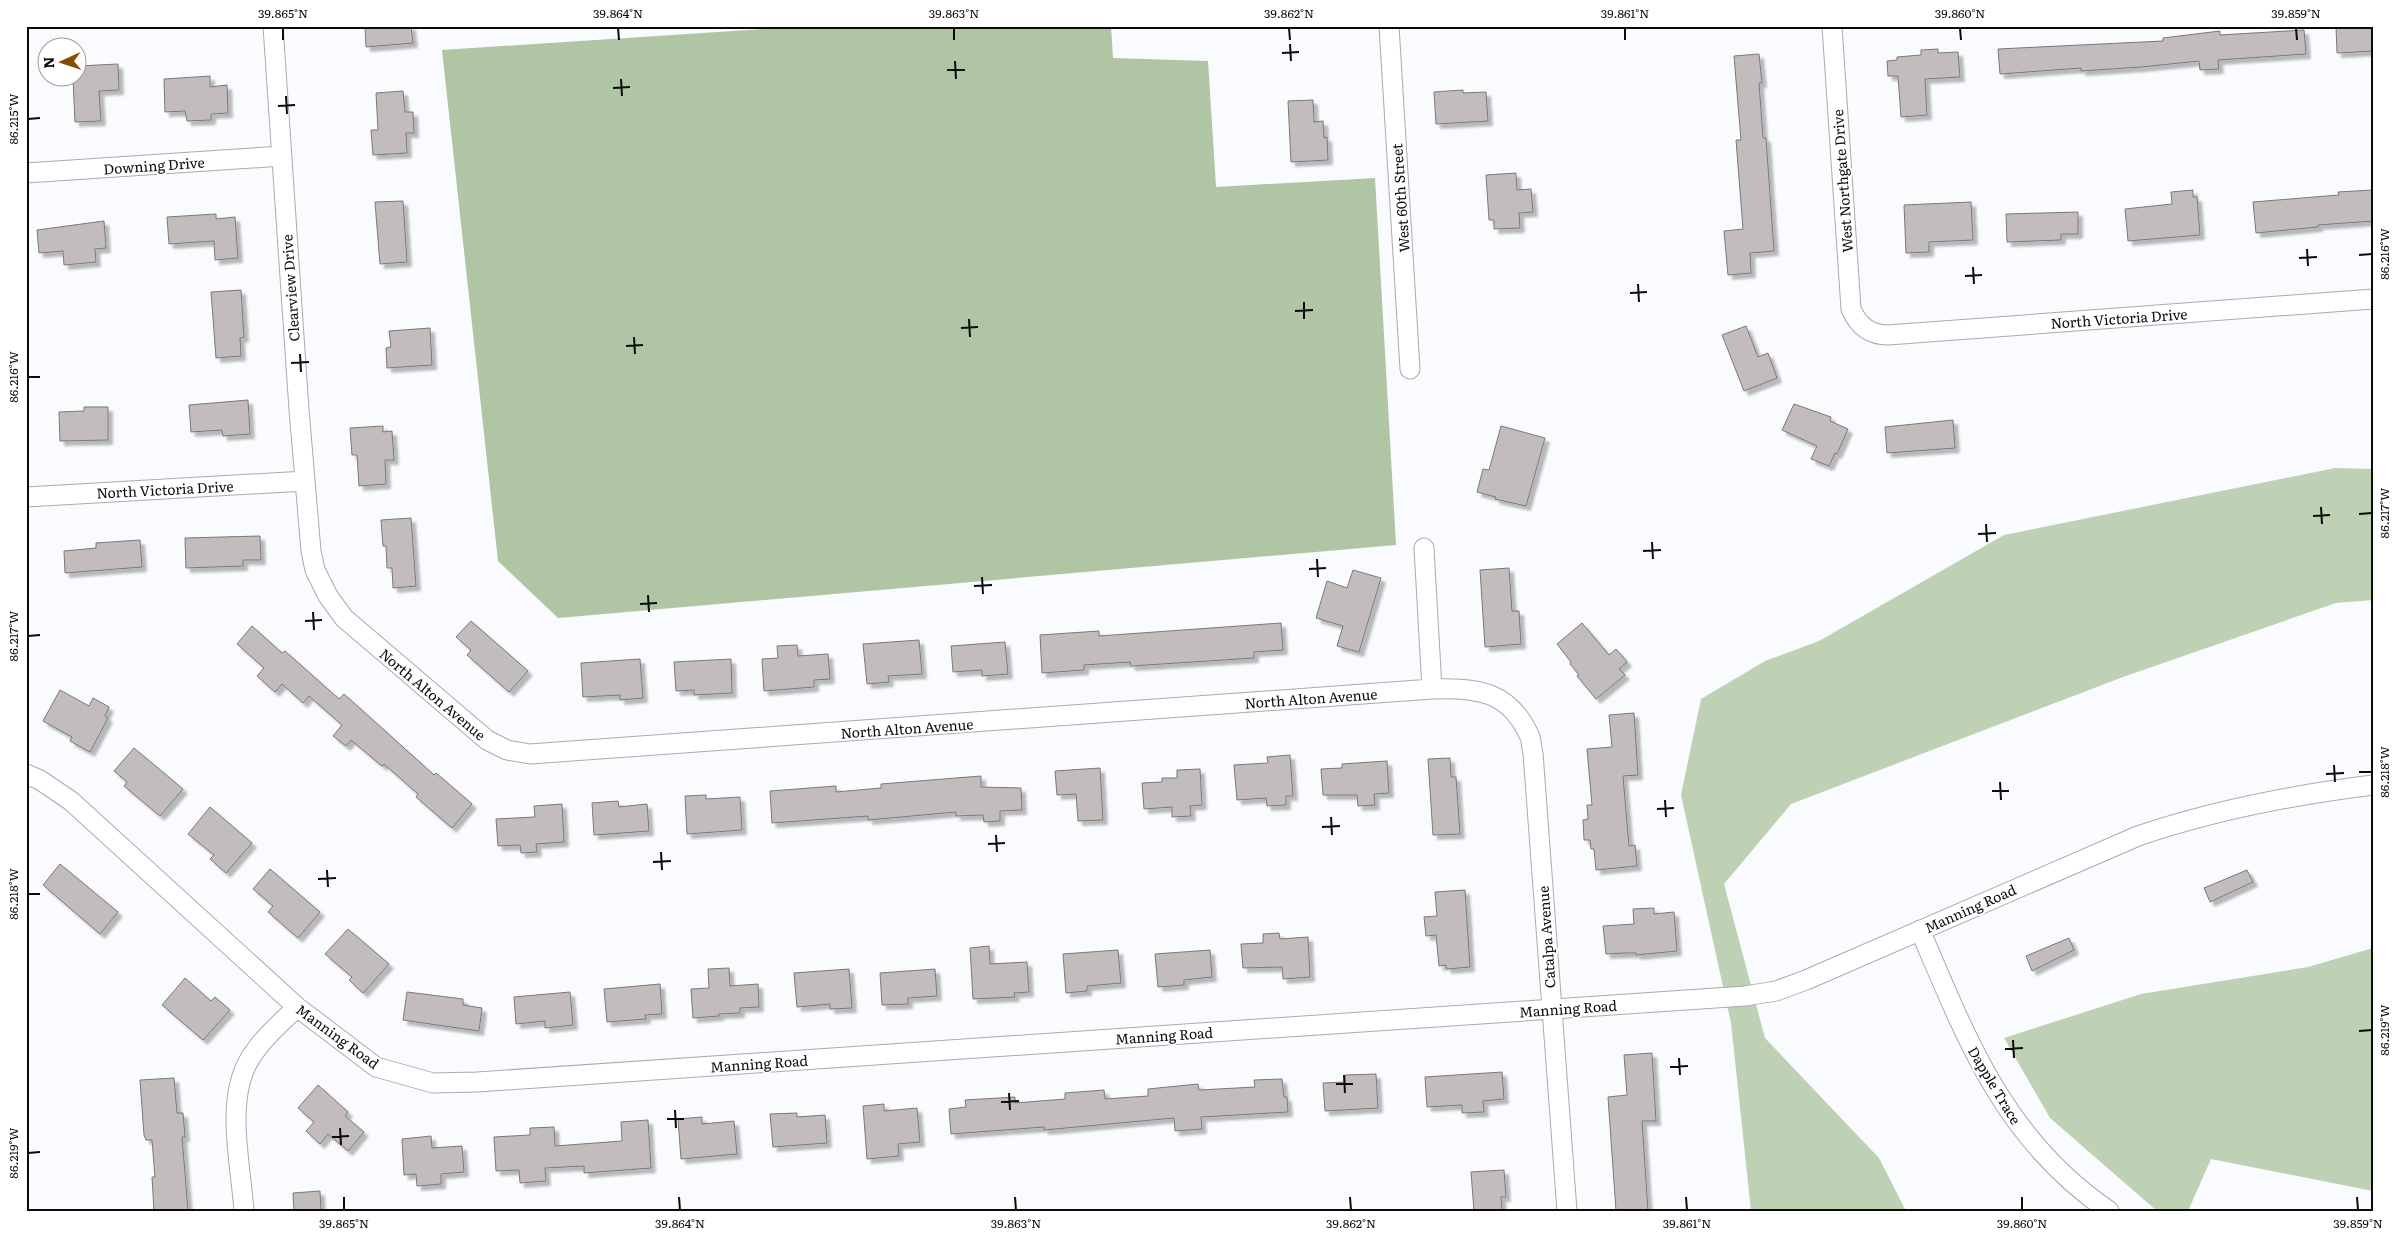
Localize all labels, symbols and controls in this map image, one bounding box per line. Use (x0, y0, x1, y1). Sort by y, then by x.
text: 39.865°N (258, 4, 308, 22)
text: 39.864°N (593, 4, 643, 22)
text: 39.863°N (929, 4, 979, 22)
text: 39.862°N (1264, 4, 1314, 22)
text: 39.861°N (1601, 4, 1649, 22)
text: 39.860°N (1935, 4, 1985, 22)
text: 39.859°N (2271, 4, 2321, 22)
north arrow (38, 38, 88, 88)
text: N (38, 56, 58, 69)
text: 86.215°W (4, 93, 22, 145)
street label: West Northgate Drive (1827, 109, 1857, 253)
street label: West 60th Street (1386, 143, 1414, 253)
street label: Downing Drive (103, 151, 205, 179)
text: 86.216°W (2375, 228, 2393, 280)
street label: Clearview Drive (276, 234, 304, 342)
street label: North Victoria Drive (2050, 303, 2188, 333)
text: 86.216°W (4, 351, 22, 403)
street label: North Victoria Drive (96, 475, 234, 503)
text: 86.217°W (2375, 488, 2393, 538)
text: 86.217°W (4, 611, 22, 661)
street label: North Alton Avenue (376, 644, 490, 744)
street label: North Alton Avenue (1244, 683, 1378, 713)
street label: North Alton Avenue (840, 713, 974, 743)
text: 86.218°W (2375, 746, 2393, 798)
text: 86.218°W (4, 868, 22, 920)
street label: Manning Road (1921, 879, 2019, 937)
street label: Catalpa Avenue (1532, 885, 1560, 989)
street label: Manning Road (1518, 995, 1618, 1021)
street label: Manning Road (292, 999, 384, 1073)
text: 86.219°W (2375, 1004, 2393, 1056)
street label: Manning Road (1114, 1022, 1214, 1048)
street label: Dapple Trace (1964, 1042, 2026, 1128)
street label: Manning Road (709, 1050, 809, 1076)
text: 86.219°W (4, 1127, 22, 1179)
text: 39.865°N (319, 1214, 369, 1232)
text: 39.864°N (655, 1214, 705, 1232)
text: 39.863°N (991, 1214, 1041, 1232)
text: 39.862°N (1326, 1214, 1376, 1232)
text: 39.861°N (1663, 1214, 1711, 1232)
text: 39.860°N (1997, 1214, 2047, 1232)
text: 39.859°N (2333, 1214, 2383, 1232)

